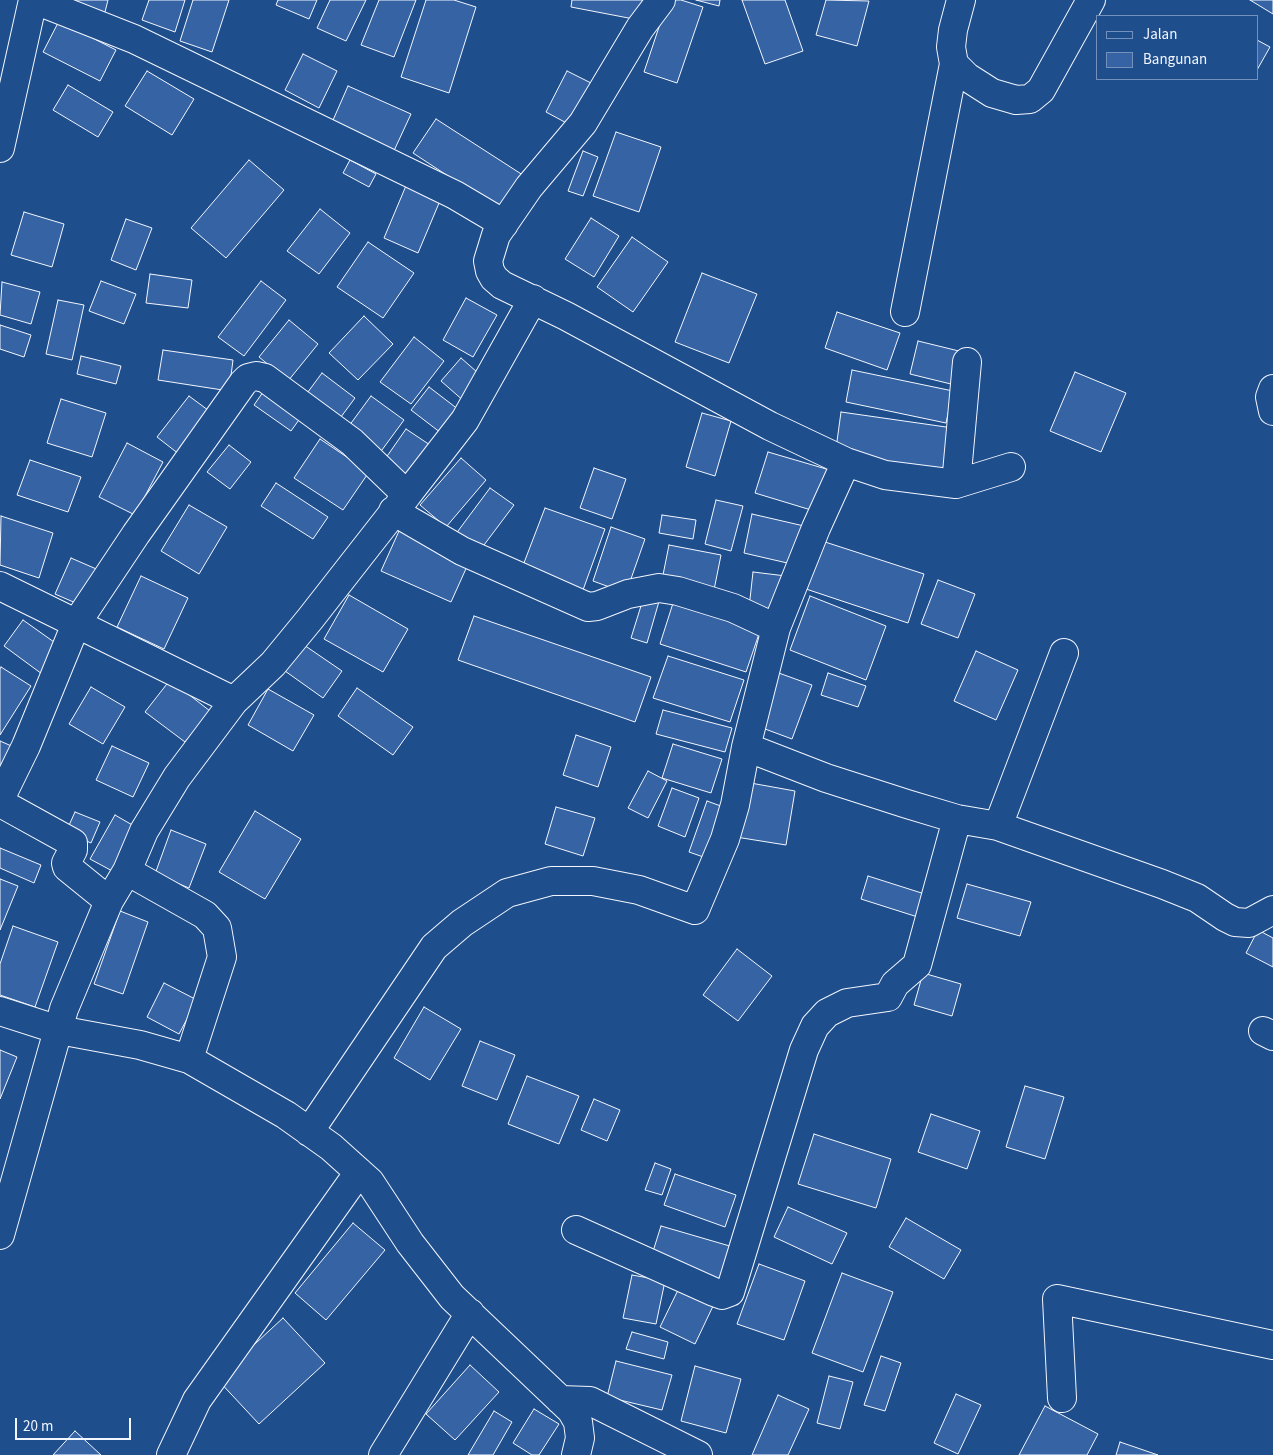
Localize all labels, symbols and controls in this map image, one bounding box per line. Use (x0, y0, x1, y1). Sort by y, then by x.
legend (1096, 15, 1258, 80)
text: Jalan (1143, 24, 1177, 45)
text: Bangunan (1143, 49, 1207, 70)
scale bar (18, 1408, 134, 1440)
text: 20 m (23, 1416, 53, 1437)

